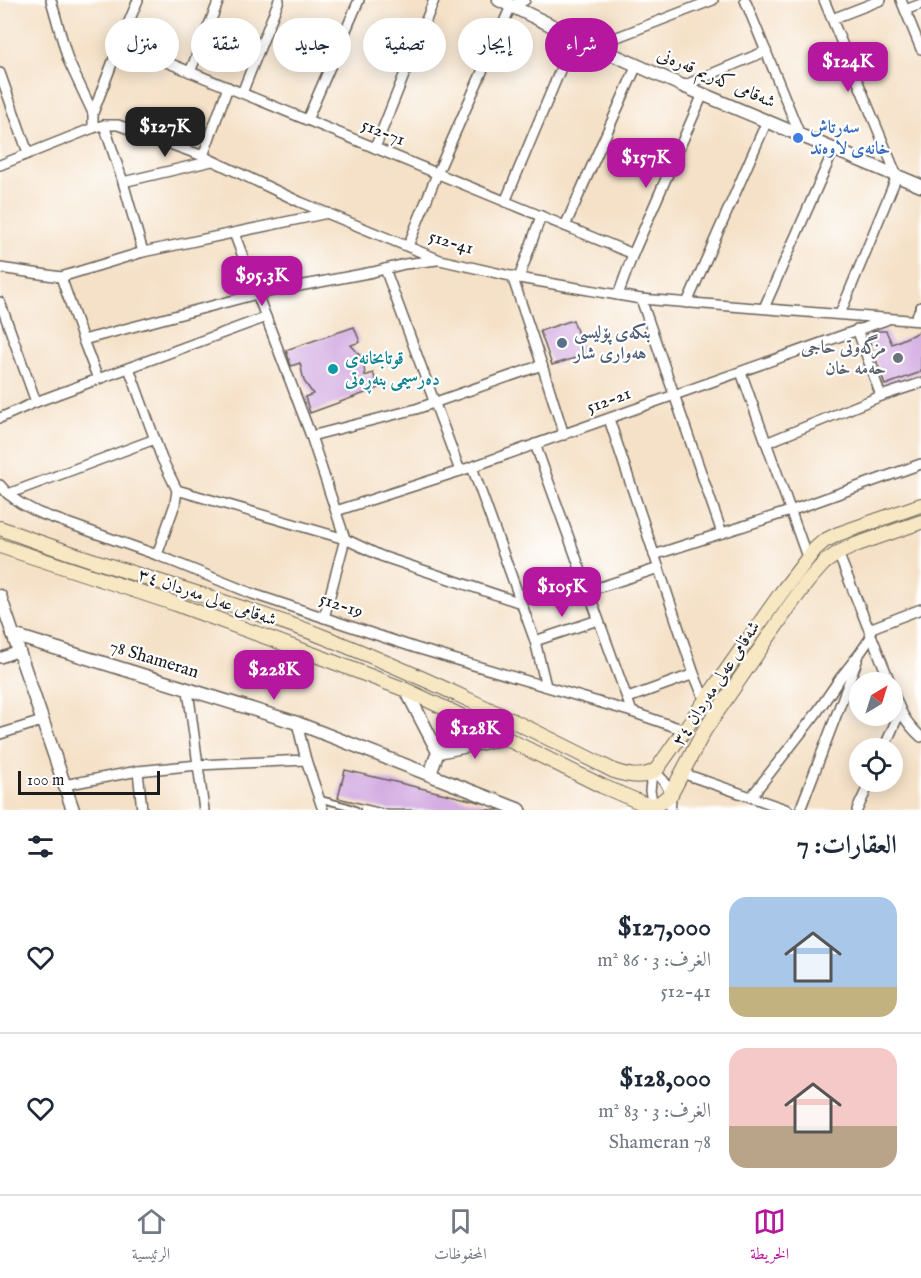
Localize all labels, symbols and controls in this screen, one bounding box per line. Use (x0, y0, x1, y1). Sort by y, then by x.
chip: منزل (105, 18, 179, 72)
chip: شقة (191, 18, 261, 72)
chip: جديد (273, 18, 351, 72)
chip: تصفية (363, 18, 446, 72)
chip: إيجار (458, 18, 533, 72)
chip: شراء (545, 18, 618, 72)
pin: $124K (806, 42, 890, 93)
street label: شەقامی کەریم قەرەنی (652, 43, 779, 117)
text: $124K (822, 49, 874, 74)
pin: $127K (123, 107, 207, 158)
text: $127K (139, 114, 191, 139)
street label: 512-71 (358, 114, 408, 152)
place label: سەرتاش خانەی لاوەند (810, 117, 890, 161)
marker: سەرتاش خانەی لاوەند (791, 131, 805, 145)
pin: $157K (604, 138, 688, 189)
text: $157K (621, 145, 671, 170)
street label: 512-41 (426, 225, 476, 261)
pin: $95.3K (213, 256, 311, 307)
text: $95.3K (235, 263, 289, 288)
place label: بنکەی پۆلیسی هەواری شار (572, 322, 651, 366)
place label: مزگەوتی حاجی حەمە خان (800, 334, 886, 381)
marker: بنکەی پۆلیسی هەواری شار (555, 336, 569, 350)
place label: قوتابخانەی دەرسیمی بنەڕەتی (344, 348, 440, 394)
marker: مزگەوتی حاجی حەمە خان (891, 351, 905, 365)
marker: قوتابخانەی دەرسیمی بنەڕەتی (326, 362, 340, 376)
street label: 512-21 (584, 382, 634, 420)
street label: شەقامی عەلی مەردان ٣٤ (135, 564, 279, 632)
pin: $105K (520, 567, 604, 618)
text: $105K (537, 574, 587, 599)
street label: 512-19 (316, 588, 366, 624)
street label: شەقامی عەلی مەردان ٣٤ (668, 617, 766, 751)
street label: 78 Shameran (107, 636, 202, 685)
pin: $228K (232, 650, 316, 701)
text: $228K (248, 657, 300, 682)
north arrow (849, 672, 903, 726)
map controls (849, 672, 903, 792)
pin: $128K (433, 709, 517, 760)
text: $128K (450, 716, 500, 741)
button: locate (849, 738, 903, 792)
scale bar (18, 768, 160, 796)
text: 100 m (27, 771, 64, 791)
text: العقارات: 7 (797, 829, 897, 862)
icon: filters (24, 830, 57, 863)
text: $127,000 (618, 911, 711, 944)
icon: home (777, 921, 849, 993)
icon: heart (24, 941, 57, 974)
text: الغرف: 3 · 86 m² (597, 948, 711, 973)
text: 512-41 (660, 979, 711, 1004)
text: $128,000 (619, 1062, 711, 1095)
icon: home (777, 1072, 849, 1144)
icon: heart (24, 1092, 57, 1125)
text: الغرف: 3 · 83 m² (598, 1099, 711, 1124)
text: 78 Shameran (609, 1130, 711, 1155)
tab: الرئيسية (132, 1205, 170, 1269)
tab: المحفوظات (434, 1205, 487, 1269)
tab: الخريطة (750, 1205, 789, 1269)

